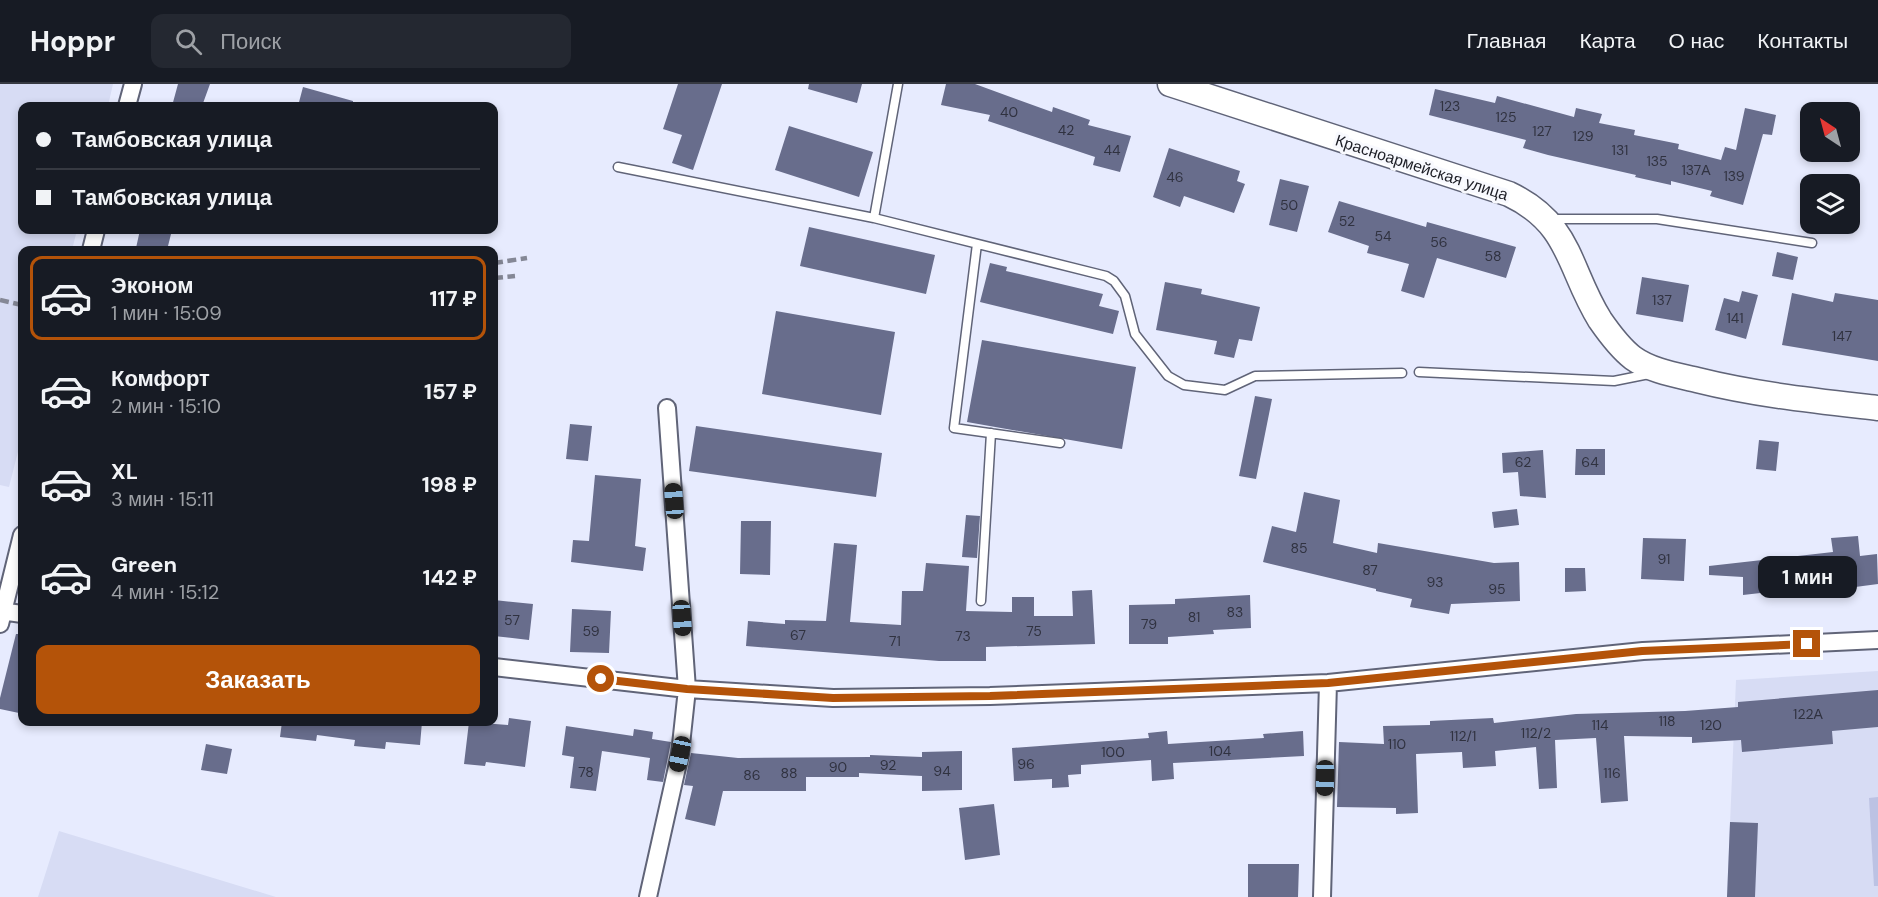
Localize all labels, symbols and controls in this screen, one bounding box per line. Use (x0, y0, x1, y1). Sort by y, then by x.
search box (151, 14, 571, 68)
text: Hoppr (30, 23, 115, 60)
icon: search (172, 25, 205, 58)
text: Поиск (220, 27, 281, 56)
text: Главная (1466, 27, 1546, 55)
text: Карта (1579, 27, 1636, 55)
text: О нас (1669, 27, 1724, 55)
text: Контакты (1757, 27, 1848, 55)
house number: 123 (1440, 97, 1460, 115)
north arrow (1800, 102, 1860, 162)
map controls (1800, 102, 1860, 234)
house number: 40 (1000, 103, 1018, 121)
house number: 125 (1496, 108, 1516, 126)
house number: 42 (1058, 121, 1074, 139)
house number: 127 (1532, 122, 1552, 140)
text: Тамбовская улица (72, 125, 272, 154)
house number: 129 (1572, 127, 1594, 145)
street label: Красноармейская улица (1333, 130, 1511, 205)
house number: 44 (1104, 141, 1121, 159)
house number: 131 (1612, 141, 1628, 159)
house number: 135 (1646, 152, 1668, 170)
house number: 137А (1681, 161, 1711, 179)
house number: 139 (1723, 167, 1745, 185)
house number: 46 (1166, 168, 1184, 186)
button: layers (1800, 174, 1860, 234)
text: Тамбовская улица (72, 183, 272, 212)
house number: 50 (1280, 196, 1298, 214)
house number: 52 (1339, 212, 1355, 230)
house number: 54 (1374, 227, 1392, 245)
house number: 56 (1430, 233, 1448, 251)
house number: 58 (1484, 247, 1502, 265)
icon: car (39, 271, 93, 325)
text: Эконом (111, 271, 194, 300)
text: 117 ₽ (430, 284, 477, 313)
house number: 137 (1652, 291, 1672, 309)
text: 1 мин · 15:09 (111, 300, 222, 326)
house number: 141 (1726, 309, 1744, 327)
house number: 147 (1832, 327, 1852, 345)
icon: car (39, 364, 93, 418)
text: Комфорт (111, 364, 210, 393)
text: 157 ₽ (424, 377, 477, 406)
text: 2 мин · 15:10 (111, 393, 221, 419)
house number: 62 (1515, 453, 1531, 471)
house number: 64 (1581, 453, 1599, 471)
icon: car (39, 457, 93, 511)
text: XL (111, 457, 138, 486)
text: 198 ₽ (422, 470, 477, 499)
car (664, 482, 684, 520)
text: 3 мин · 15:11 (111, 486, 214, 512)
house number: 85 (1290, 539, 1308, 557)
icon: car (39, 550, 93, 604)
text: Green (111, 550, 177, 579)
house number: 91 (1658, 550, 1670, 568)
callout: 1 мин (1758, 557, 1856, 599)
house number: 87 (1362, 561, 1378, 579)
text: 142 ₽ (422, 563, 477, 592)
text: 1 мин (1782, 564, 1833, 590)
house number: 93 (1427, 573, 1443, 591)
text: 4 мин · 15:12 (111, 579, 219, 605)
house number: 95 (1488, 580, 1506, 598)
car (672, 599, 692, 637)
house number: 83 (1227, 603, 1243, 621)
house number: 81 (1188, 608, 1200, 626)
house number: 57 (504, 611, 520, 629)
house number: 79 (1141, 615, 1157, 633)
house number: 59 (583, 622, 600, 640)
house number: 75 (1026, 622, 1042, 640)
house number: 67 (790, 626, 806, 644)
house number: 73 (955, 627, 971, 645)
route end (1793, 630, 1820, 657)
house number: 71 (889, 632, 901, 650)
button: Заказать (36, 645, 480, 714)
route start (587, 665, 614, 692)
house number: 122А (1793, 705, 1824, 723)
house number: 118 (1658, 712, 1676, 730)
house number: 114 (1591, 716, 1609, 734)
house number: 120 (1700, 716, 1722, 734)
house number: 112/2 (1521, 724, 1551, 742)
house number: 112/1 (1450, 727, 1476, 745)
car (667, 735, 693, 773)
house number: 110 (1388, 735, 1406, 753)
house number: 104 (1209, 742, 1232, 760)
house number: 100 (1101, 743, 1125, 761)
house number: 96 (1017, 755, 1035, 773)
house number: 92 (880, 756, 896, 774)
house number: 90 (829, 758, 847, 776)
car (1316, 760, 1334, 796)
house number: 94 (933, 762, 951, 780)
house number: 78 (578, 763, 594, 781)
house number: 88 (780, 764, 798, 782)
house number: 116 (1603, 764, 1621, 782)
house number: 86 (743, 766, 761, 784)

